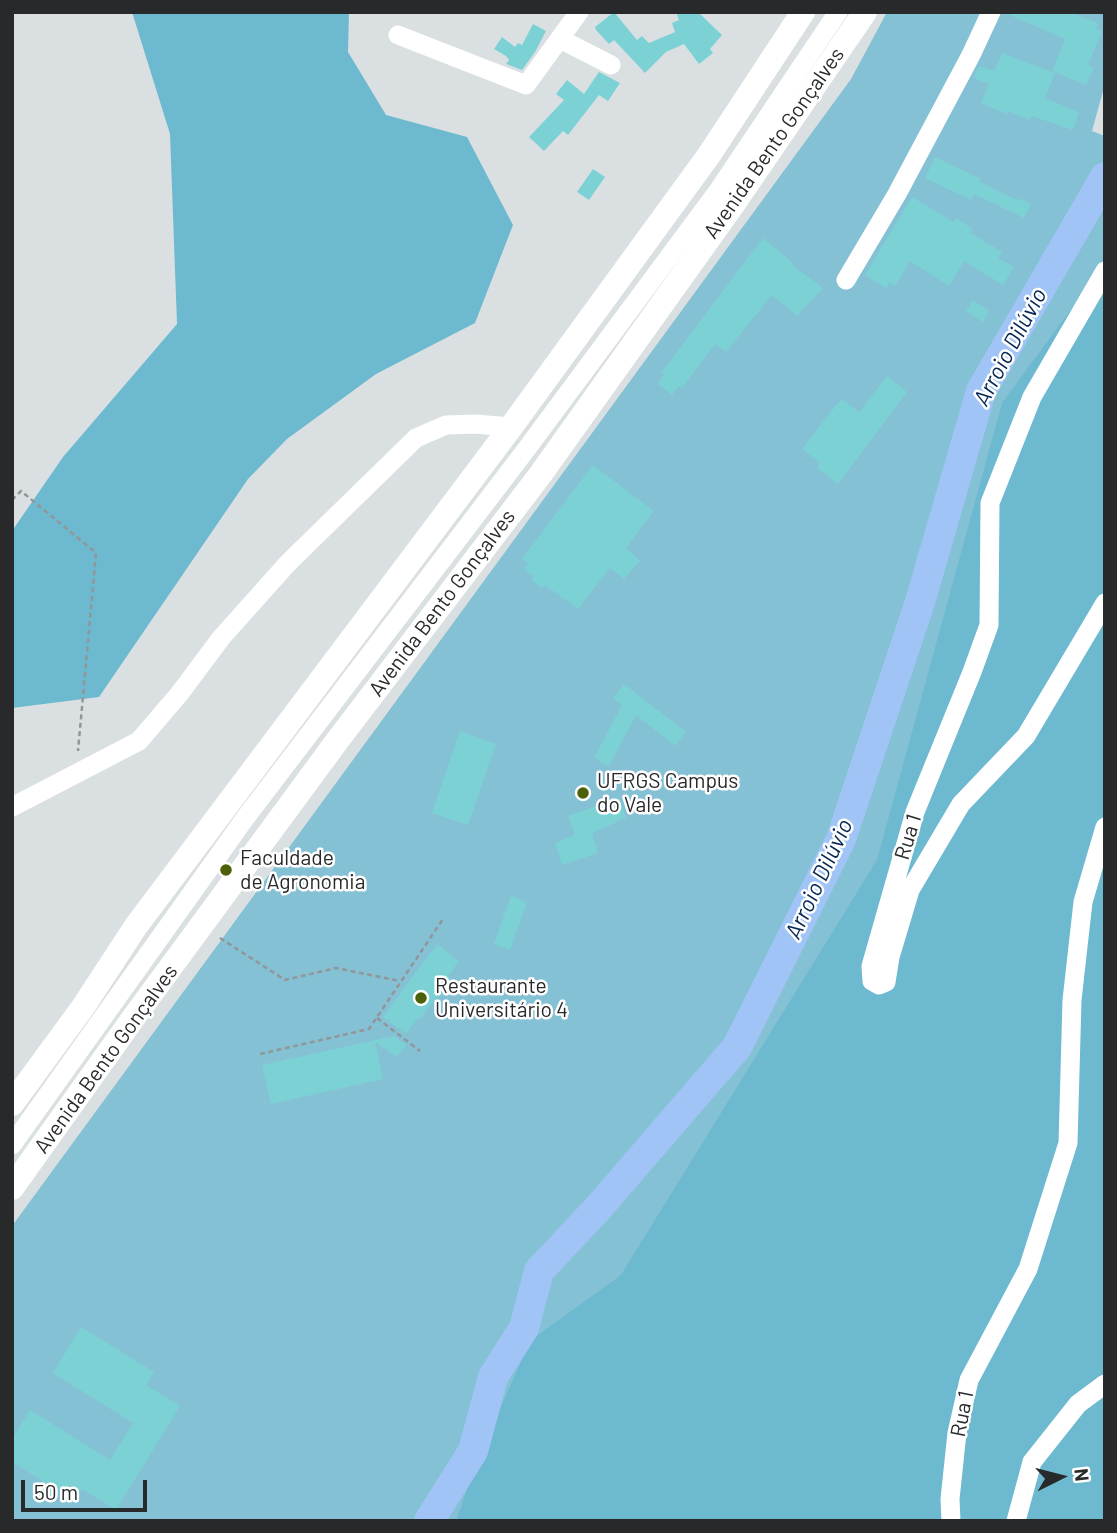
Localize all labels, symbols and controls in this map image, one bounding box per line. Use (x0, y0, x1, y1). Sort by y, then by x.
street label: Avenida Bento Gonçalves (698, 43, 850, 243)
water label: Arroio Dilúvio (967, 283, 1053, 411)
street label: Avenida Bento Gonçalves (364, 505, 520, 701)
place label: UFRGS Campus do Vale (597, 768, 738, 818)
marker: UFRGS Campus do Vale (575, 785, 591, 801)
street label: Rua 1 (889, 811, 927, 863)
water label: Arroio Dilúvio (779, 815, 859, 943)
place label: Faculdade de Agronomia (240, 845, 365, 895)
marker: Faculdade de Agronomia (218, 862, 234, 878)
street label: Avenida Bento Gonçalves (29, 960, 183, 1158)
place label: Restaurante Universitário 4 (435, 973, 568, 1023)
marker: Restaurante Universitário 4 (413, 990, 429, 1006)
street label: Rua 1 (945, 1389, 979, 1439)
north arrow (1026, 1442, 1096, 1512)
scale bar (24, 1466, 150, 1510)
text: N (1070, 1467, 1094, 1482)
text: 50 m (34, 1479, 78, 1504)

